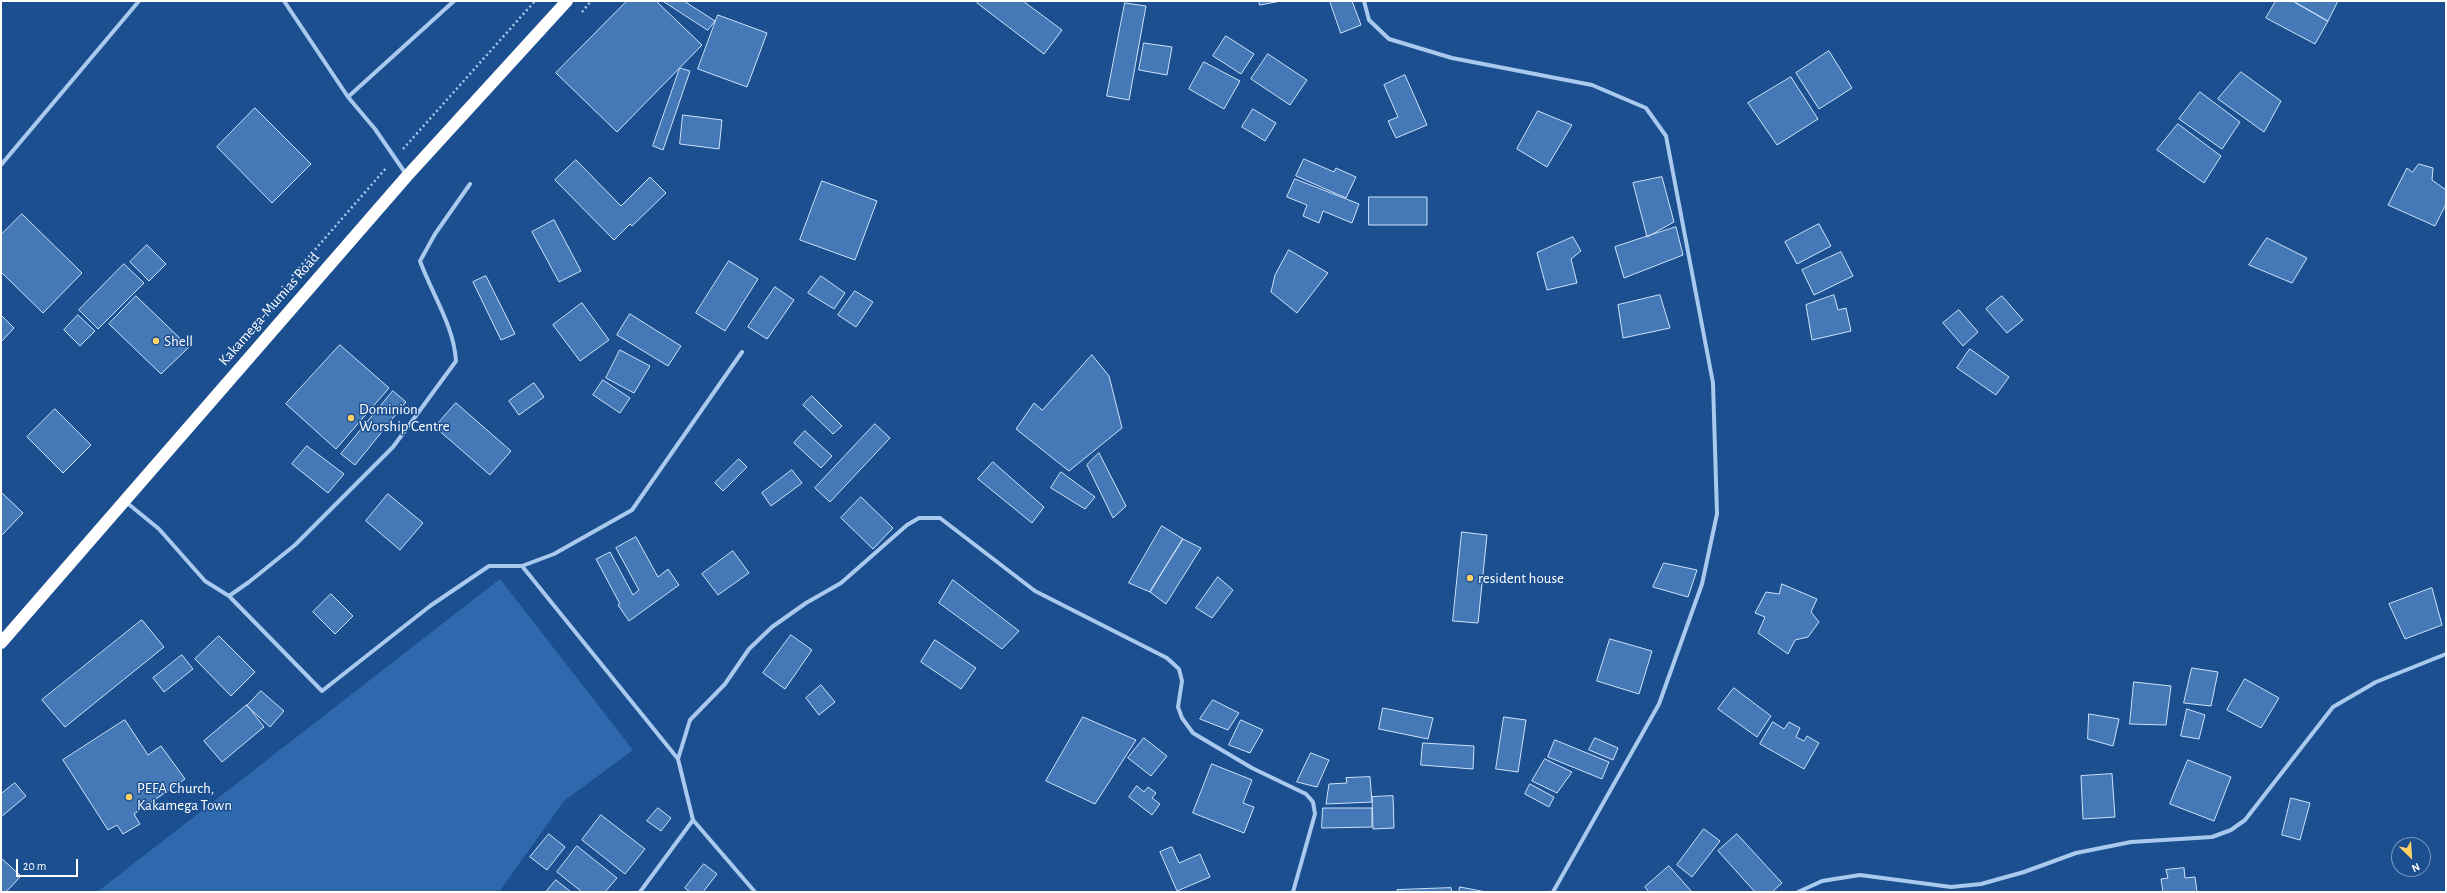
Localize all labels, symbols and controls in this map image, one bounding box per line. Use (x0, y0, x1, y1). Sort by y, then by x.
street label: Kakamega-Mumias Road (215, 248, 323, 370)
place label: Shell (164, 332, 193, 350)
marker: Shell (151, 336, 161, 346)
place label: Dominion Worship Centre (359, 400, 450, 435)
marker: Dominion Worship Centre (346, 413, 356, 423)
place label: resident house (1478, 569, 1564, 587)
marker: resident house (1465, 573, 1475, 583)
place label: PEFA Church, Kakamega Town (137, 779, 232, 814)
marker: PEFA Church, Kakamega Town (124, 792, 134, 802)
north arrow (2391, 837, 2431, 877)
scale bar (18, 851, 80, 877)
text: 20 m (23, 860, 46, 872)
text: N (2410, 861, 2422, 874)

